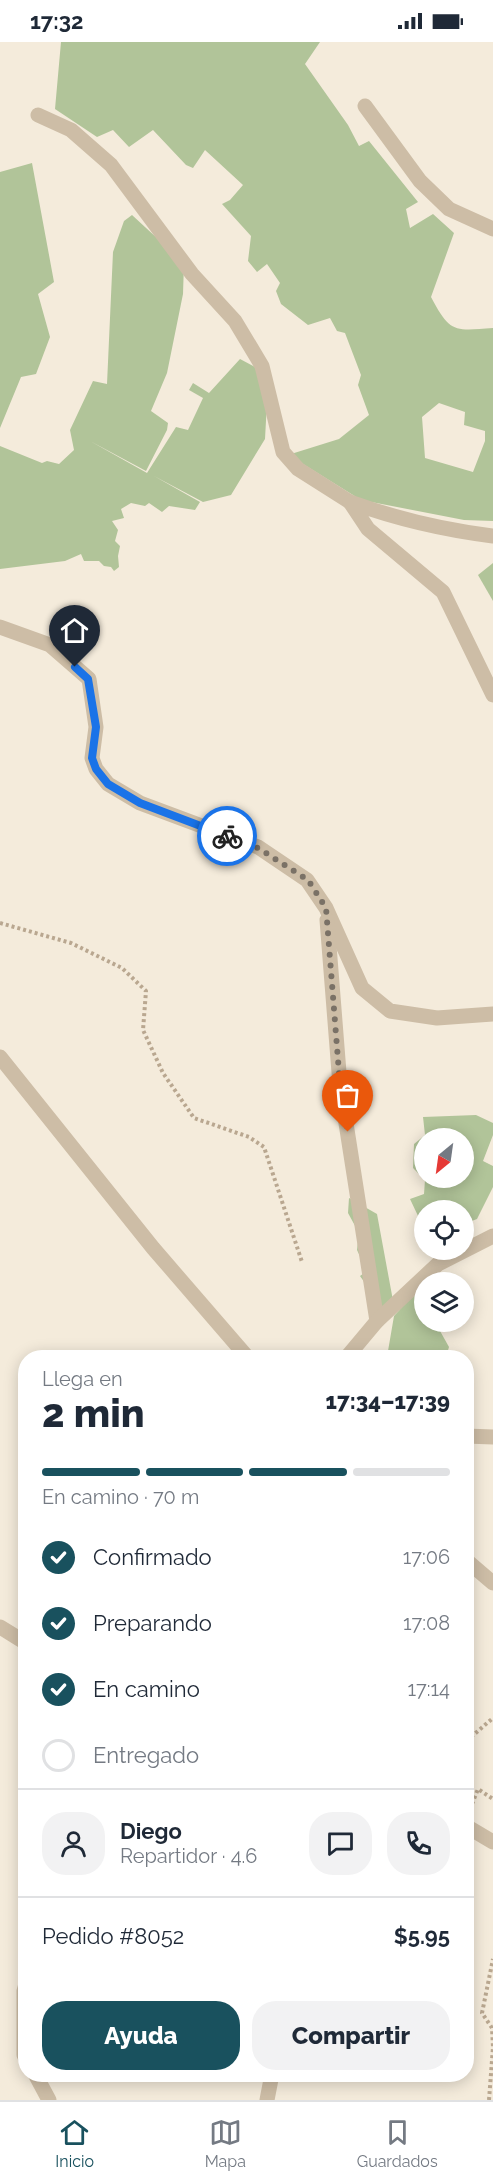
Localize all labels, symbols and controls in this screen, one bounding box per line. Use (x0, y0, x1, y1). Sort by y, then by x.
text: 17:32 (30, 8, 83, 34)
pin (49, 605, 100, 667)
icon: home (58, 614, 91, 647)
courier (197, 806, 257, 866)
icon: bike (211, 820, 244, 853)
pin (322, 1070, 373, 1132)
icon: bag (331, 1079, 364, 1112)
north arrow (414, 1128, 474, 1188)
map controls (414, 1128, 474, 1332)
button: locate (414, 1200, 474, 1260)
button: layers (414, 1272, 474, 1332)
text: Llega en (42, 1367, 123, 1391)
text: 17:34–17:39 (326, 1388, 450, 1414)
text: 2 min (42, 1390, 145, 1436)
text: En camino · 70 m (42, 1485, 199, 1509)
icon: check (42, 1541, 75, 1574)
text: Confirmado (93, 1544, 212, 1570)
text: 17:06 (403, 1545, 450, 1569)
icon: check (42, 1607, 75, 1640)
text: Preparando (93, 1610, 212, 1636)
text: 17:08 (403, 1611, 450, 1635)
icon: check (42, 1673, 75, 1706)
text: En camino (93, 1676, 200, 1702)
text: 17:14 (408, 1677, 450, 1701)
text: Entregado (93, 1742, 199, 1768)
button: person (42, 1812, 105, 1875)
button: chat (309, 1812, 372, 1875)
button: phone (387, 1812, 450, 1875)
text: Diego (120, 1818, 182, 1844)
text: Repartidor · 4.6 (120, 1844, 257, 1868)
text: Pedido #8052 (42, 1923, 184, 1949)
text: $5.95 (394, 1923, 450, 1949)
button: Ayuda (42, 2001, 240, 2070)
button: Compartir (252, 2001, 450, 2070)
tab: Inicio (55, 2116, 94, 2171)
tab: Mapa (205, 2116, 246, 2171)
tab: Guardados (357, 2116, 438, 2171)

